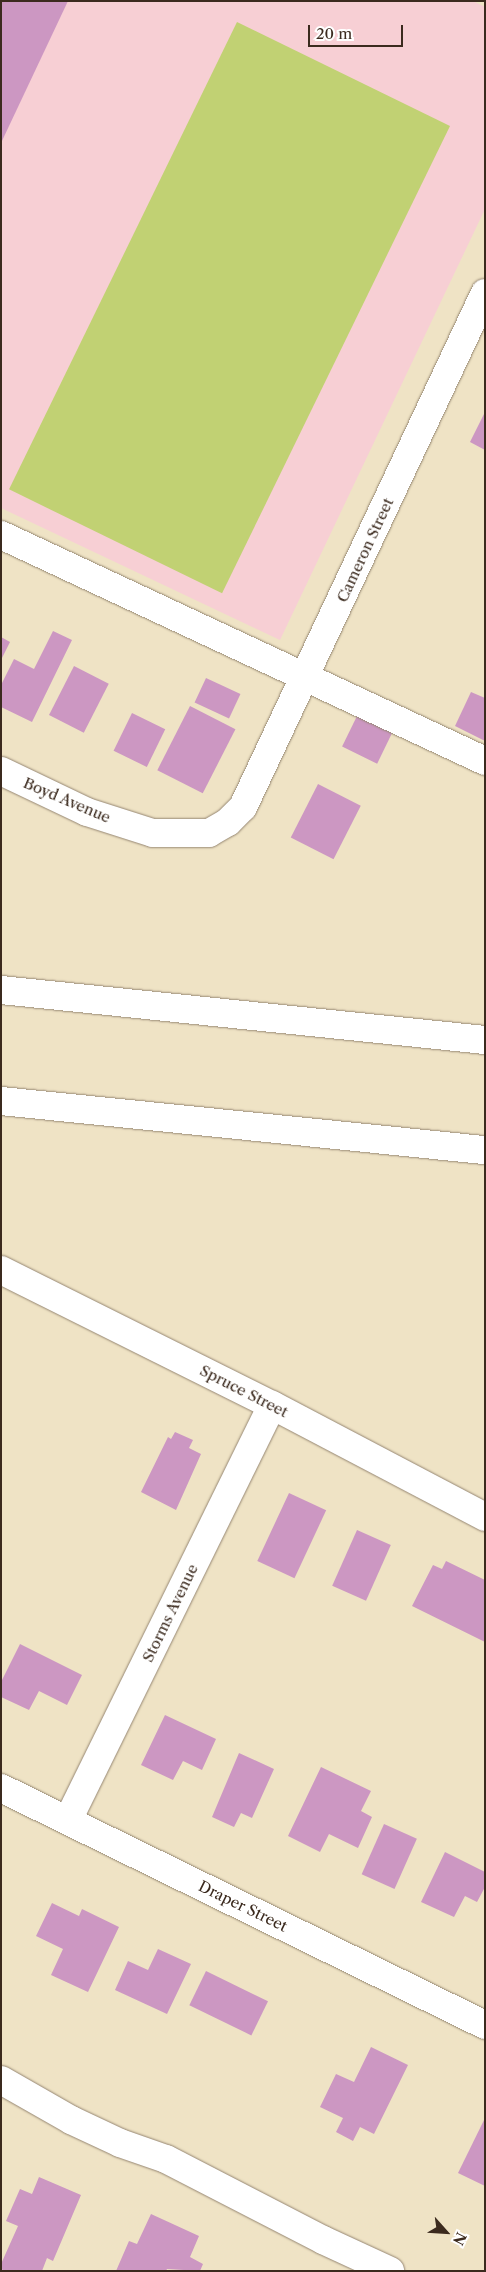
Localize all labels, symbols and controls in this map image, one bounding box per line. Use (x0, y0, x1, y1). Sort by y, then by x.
scale bar (311, 15, 406, 47)
text: 20 m (316, 24, 352, 43)
street label: Cameron Street (333, 495, 397, 605)
street label: Boyd Avenue (20, 773, 114, 827)
street label: Spruce Street (197, 1361, 291, 1421)
street label: Storms Avenue (138, 1561, 202, 1665)
street label: Draper Street (196, 1877, 290, 1935)
north arrow (421, 2207, 471, 2257)
text: N (449, 2229, 470, 2248)

